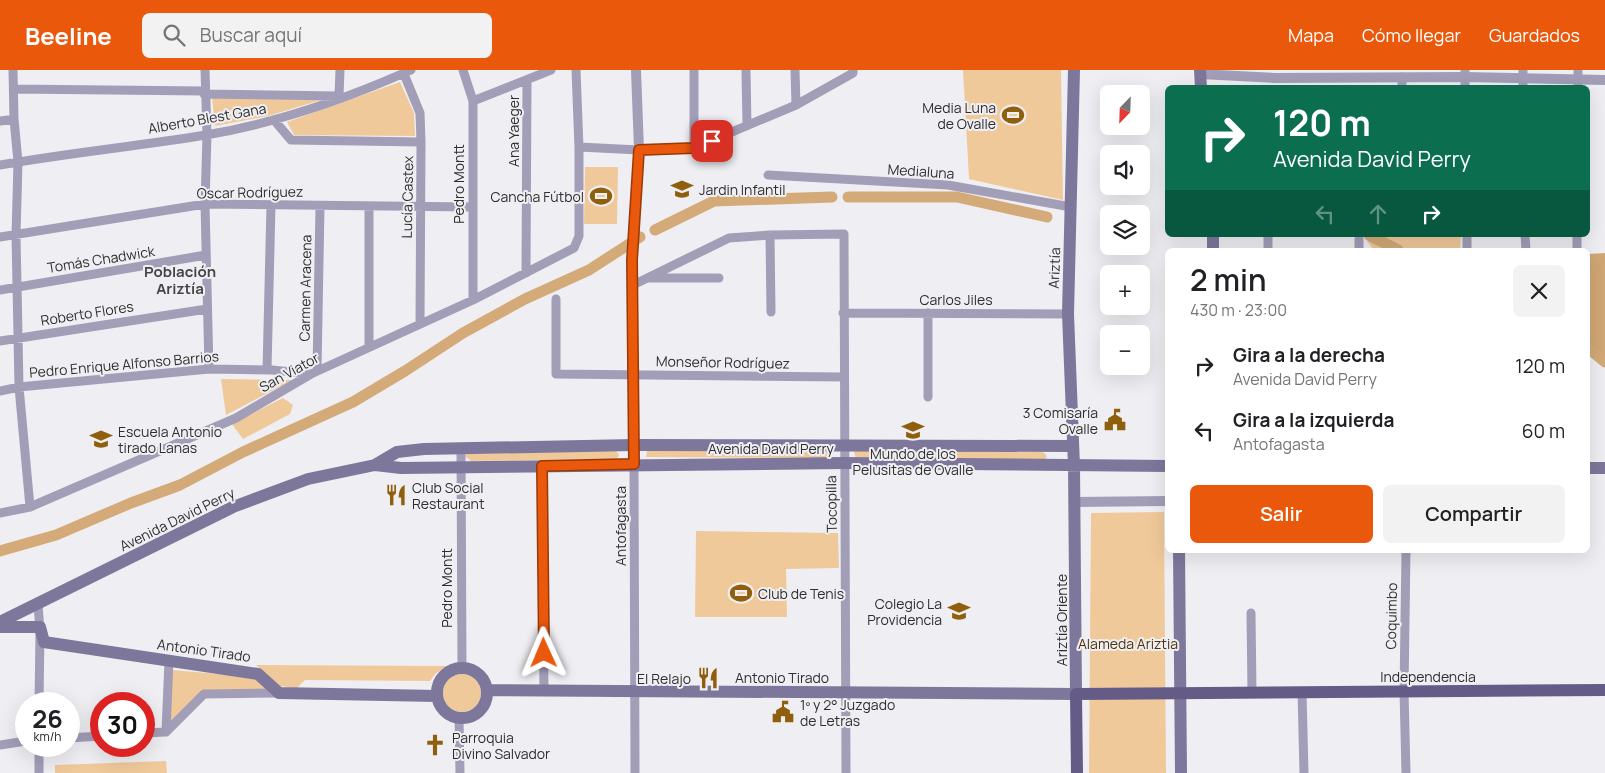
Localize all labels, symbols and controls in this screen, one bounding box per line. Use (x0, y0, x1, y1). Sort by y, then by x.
search box (142, 13, 492, 58)
text: Beeline (25, 19, 112, 52)
icon: search (160, 21, 188, 49)
text: Buscar aquí (200, 22, 302, 48)
text: Mapa (1288, 23, 1334, 47)
text: Cómo llegar (1362, 23, 1461, 47)
text: Guardados (1489, 23, 1580, 47)
north arrow (1100, 85, 1150, 135)
map controls (1100, 85, 1150, 375)
street label: Ana Yaeger (504, 95, 523, 167)
street label: Alberto Blest Gana (146, 98, 268, 138)
place label: Media Luna de Ovalle (922, 98, 996, 133)
text: 120 m (1273, 99, 1371, 147)
sports icon: Media Luna de Ovalle (1000, 102, 1026, 128)
icon: right (1190, 105, 1255, 170)
pin (691, 120, 733, 162)
icon: arrive (698, 127, 726, 155)
street label: Pedro Montt (449, 144, 468, 224)
text: Avenida David Perry (1273, 144, 1471, 174)
button: sound (1100, 145, 1150, 195)
street label: Lucía Castex (397, 155, 417, 238)
street label: Medialuna (887, 159, 955, 183)
school or university icon: Jardin Infantil (669, 176, 695, 202)
place label: Jardin Infantil (699, 180, 785, 199)
street label: Oscar Rodríguez (196, 182, 304, 202)
sports icon: Cancha Fútbol (588, 183, 614, 209)
place label: Cancha Fútbol (490, 187, 584, 206)
icon: left (1311, 200, 1339, 228)
icon: ahead (1364, 200, 1392, 228)
icon: right (1417, 200, 1445, 228)
button: layers (1100, 205, 1150, 255)
street label: Carmen Aracena (295, 234, 315, 342)
street label: Tomás Chadwick (46, 241, 157, 277)
street label: Ariztía (1044, 247, 1064, 289)
text: 2 min (1190, 259, 1266, 300)
district label: Población Ariztía (144, 261, 216, 299)
button: + (1100, 265, 1150, 315)
button: close (1513, 265, 1565, 317)
street label: Carlos Jiles (919, 290, 993, 309)
street label: Roberto Flores (39, 296, 135, 330)
text: 430 m · 23:00 (1190, 299, 1287, 321)
button: − (1100, 325, 1150, 375)
text: Gira a la derecha (1233, 342, 1385, 368)
street label: Pedro Enrique Alfonso Barrios (28, 346, 220, 382)
street label: San Viator (256, 348, 322, 396)
street label: Monseñor Rodríguez (656, 351, 790, 373)
icon: right (1190, 352, 1218, 380)
text: 120 m (1515, 353, 1565, 379)
text: Avenida David Perry (1233, 368, 1377, 390)
place label: 3 Comisaría Ovalle (1023, 403, 1098, 438)
public building icon: 3 Comisaría Ovalle (1102, 407, 1128, 433)
text: Gira a la izquierda (1233, 407, 1394, 433)
school or university icon: Mundo de los Pelusitas de Ovalle (900, 417, 926, 443)
icon: left (1190, 417, 1218, 445)
text: 60 m (1522, 418, 1565, 444)
place label: Escuela Antonio tirado Lanas (118, 422, 222, 457)
school or university icon: Escuela Antonio tirado Lanas (88, 426, 114, 452)
text: Antofagasta (1233, 433, 1325, 455)
street label: Avenida David Perry (708, 439, 835, 458)
place label: Mundo de los Pelusitas de Ovalle (853, 444, 973, 479)
street label: Tocopilla (821, 475, 841, 533)
place label: Club Social Restaurant (412, 478, 485, 513)
restaurant icon: Club Social Restaurant (383, 482, 409, 508)
street label: Avenida David Perry (116, 483, 238, 555)
button: Salir (1190, 485, 1373, 543)
button: Compartir (1383, 485, 1565, 543)
street label: Antofagasta (611, 486, 630, 566)
street label: Pedro Montt (437, 548, 456, 628)
street label: Ariztía Oriente (1052, 574, 1071, 666)
sports icon: Club de Tenis (728, 580, 754, 606)
street label: Coquimbo (1381, 583, 1401, 649)
place label: Club de Tenis (758, 584, 844, 603)
place label: Colegio La Providencia (867, 594, 942, 629)
school or university icon: Colegio La Providencia (946, 598, 972, 624)
position arrow (517, 626, 569, 678)
street label: Antonio Tirado (156, 634, 252, 666)
park label: Alameda Ariztia (1078, 634, 1178, 653)
restaurant icon: El Relajo (695, 665, 721, 691)
street label: Independencia (1380, 667, 1476, 686)
street label: Antonio Tirado (735, 668, 829, 687)
place label: El Relajo (637, 669, 691, 688)
speed limit sign: 30 (90, 692, 155, 757)
place label: 1º y 2° Juzgado de Letras (800, 695, 895, 730)
public building icon: 1º y 2° Juzgado de Letras (770, 699, 796, 725)
text: 26 (32, 701, 63, 736)
text: km/h (34, 728, 61, 745)
place label: Parroquia Divino Salvador (452, 728, 550, 763)
church icon: Parroquia Divino Salvador (422, 732, 448, 758)

